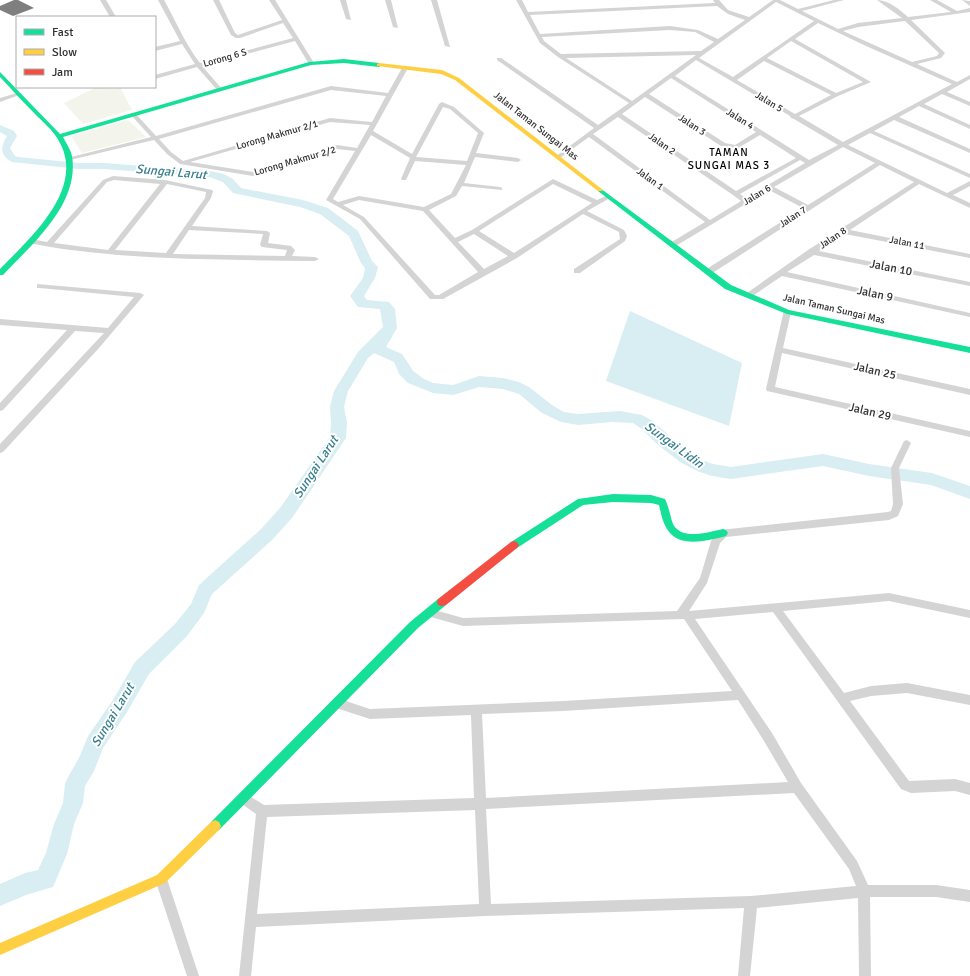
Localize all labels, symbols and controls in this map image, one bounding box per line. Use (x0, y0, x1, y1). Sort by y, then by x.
legend (16, 16, 156, 88)
text: Fast (52, 25, 73, 40)
text: Slow (52, 45, 77, 60)
street label: Lorong 6 S (202, 46, 249, 70)
text: Jam (52, 65, 73, 80)
street label: Jalan Taman Sungai Mas (491, 89, 581, 163)
street label: Jalan 5 (753, 89, 785, 115)
street label: Jalan 4 (724, 106, 757, 132)
street label: Jalan 3 (676, 112, 708, 138)
street label: Lorong Makmur 2/1 (235, 118, 319, 152)
street label: Jalan 2 (646, 130, 678, 158)
street label: Lorong Makmur 2/2 (253, 144, 337, 178)
district label: TAMAN SUNGAI MAS 3 (688, 146, 770, 172)
water label: Sungai Larut (135, 161, 208, 183)
street label: Jalan 1 (634, 165, 666, 193)
street label: Jalan 6 (741, 182, 773, 208)
street label: Jalan 7 (777, 204, 809, 230)
street label: Jalan 8 (817, 225, 849, 251)
street label: Jalan 11 (888, 234, 926, 252)
street label: Jalan 10 (869, 257, 913, 279)
street label: Jalan 9 (856, 283, 894, 305)
street label: Jalan Taman Sungai Mas (782, 291, 887, 327)
street label: Jalan 25 (852, 359, 898, 383)
street label: Jalan 29 (847, 400, 893, 424)
water label: Sungai Lidin (641, 418, 707, 472)
water label: Sungai Larut (290, 432, 343, 501)
water label: Sungai Larut (88, 679, 139, 750)

